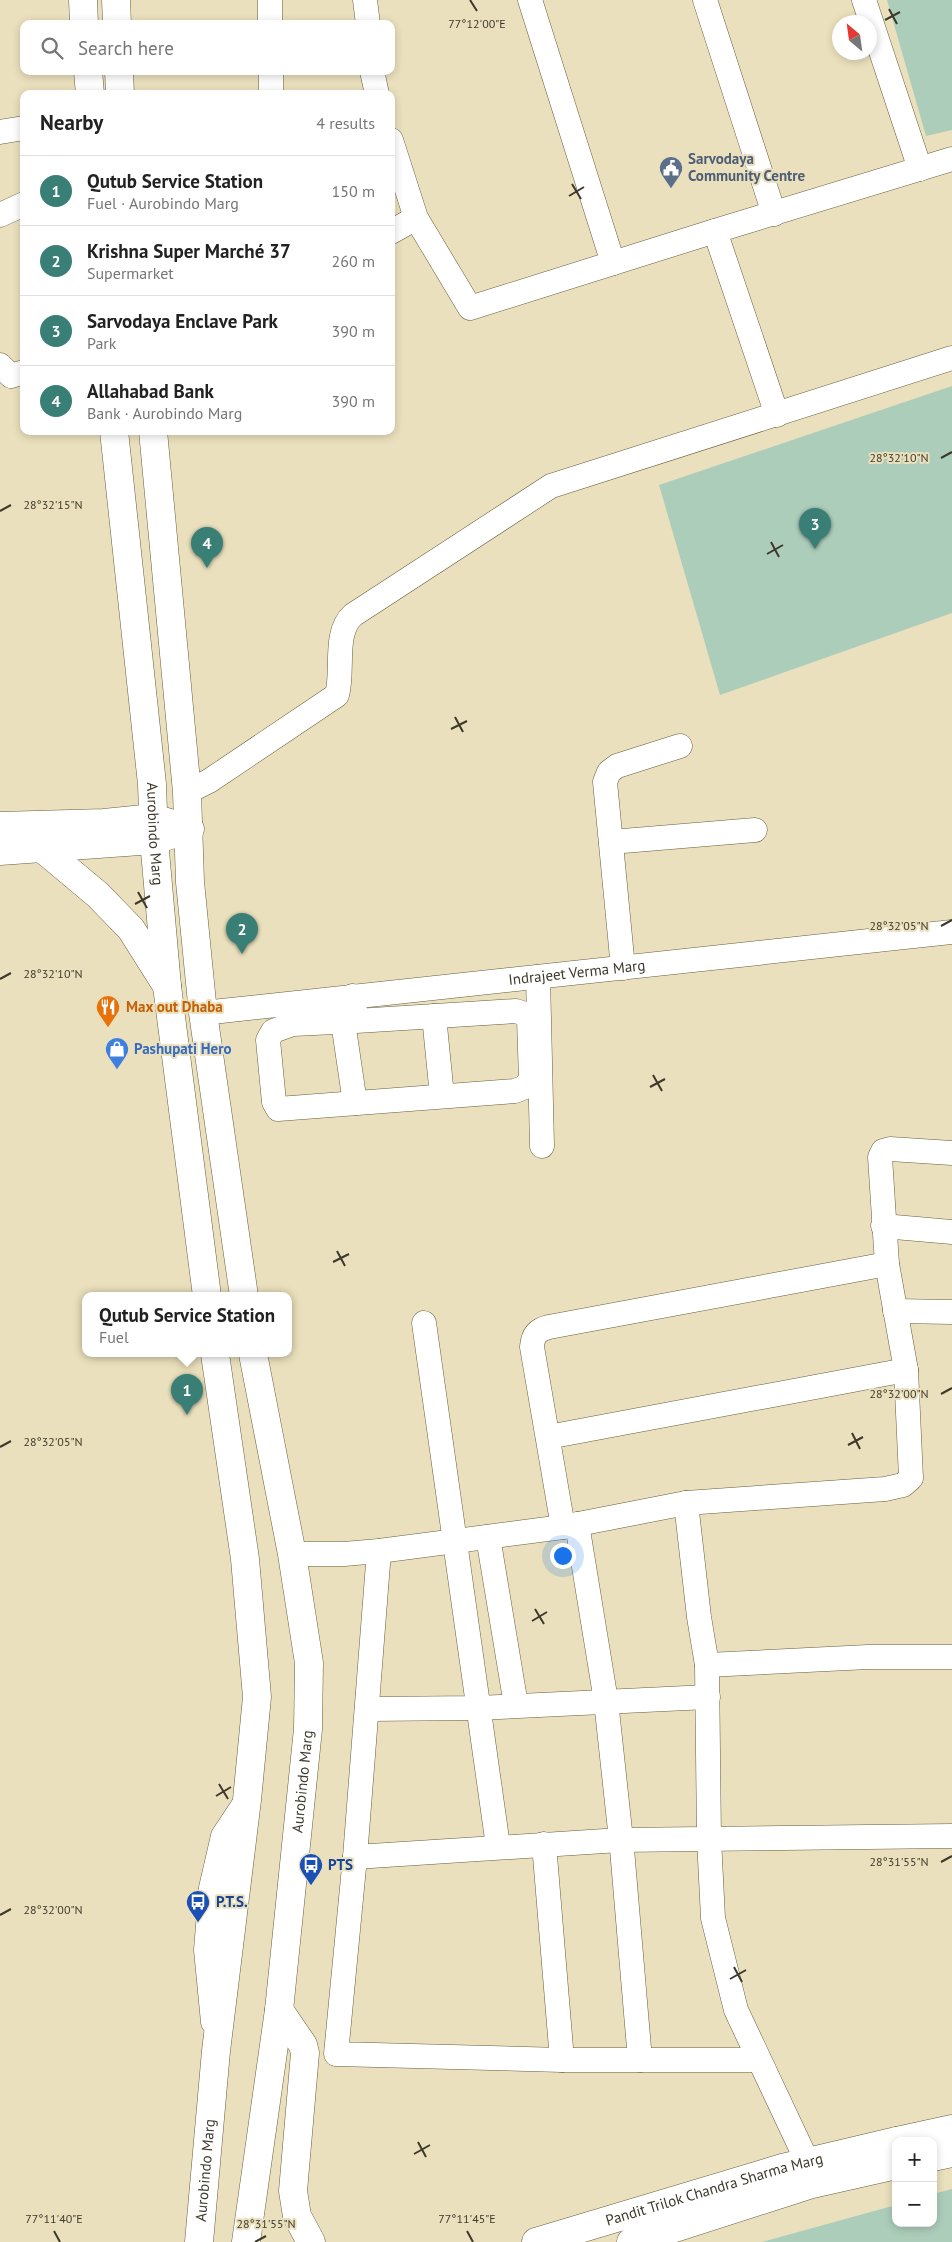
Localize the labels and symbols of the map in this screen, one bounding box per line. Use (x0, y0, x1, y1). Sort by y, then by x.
north arrow (832, 15, 877, 60)
text: 77°12'00"E (448, 16, 506, 31)
place label: Sarvodaya Community Centre (688, 149, 806, 185)
public building icon: Sarvodaya Community Centre (658, 155, 684, 189)
text: 28°32'10"N (869, 450, 929, 465)
text: 28°32'15"N (23, 497, 83, 512)
pin: 3 (799, 508, 831, 549)
pin: 4 (191, 527, 223, 568)
street label: Aurobindo Marg (143, 782, 168, 886)
pin: 2 (226, 913, 258, 954)
text: 28°32'05"N (869, 918, 929, 933)
street label: Indrajeet Verma Marg (507, 955, 646, 989)
text: 28°32'10"N (23, 966, 83, 981)
restaurant icon: Max out Dhaba (95, 994, 121, 1028)
place label: Max out Dhaba (126, 997, 223, 1016)
shop icon: Pashupati Hero (104, 1036, 130, 1070)
place label: Pashupati Hero (134, 1039, 231, 1058)
pin: 1 (171, 1374, 203, 1415)
text: 28°32'00"N (869, 1386, 929, 1401)
text: 28°32'05"N (23, 1434, 83, 1449)
your location (550, 1543, 576, 1569)
street label: Aurobindo Marg (287, 1729, 317, 1834)
bus stop icon: PTS (298, 1852, 324, 1886)
text: 28°31'55"N (869, 1854, 929, 1869)
place label: PTS (328, 1855, 353, 1874)
bus stop icon: P.T.S. (185, 1889, 211, 1923)
place label: P.T.S. (216, 1892, 248, 1911)
text: 28°32'00"N (23, 1902, 83, 1917)
street label: Aurobindo Marg (191, 2118, 219, 2222)
street label: Pandit Trilok Chandra Sharma Marg (603, 2149, 825, 2230)
text: 77°11'40"E (25, 2211, 83, 2226)
text: 77°11'45"E (438, 2211, 496, 2226)
text: 28°31'55"N (236, 2216, 296, 2231)

